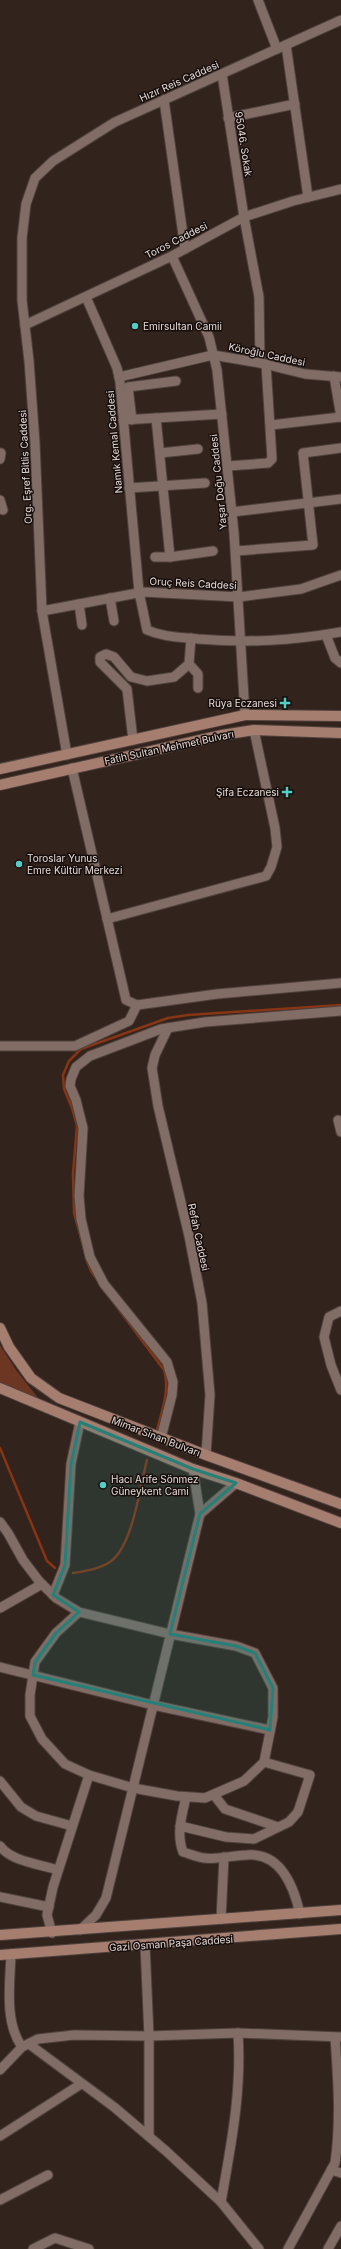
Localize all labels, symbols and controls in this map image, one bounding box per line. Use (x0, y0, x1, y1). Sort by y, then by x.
street label: Hızır Reis Caddesi (137, 58, 221, 104)
street label: 95046. Sokak (233, 111, 255, 178)
street label: Toros Caddesi (143, 219, 209, 261)
place label: Emirsultan Camii (143, 320, 222, 332)
marker: Emirsultan Camii (130, 321, 140, 331)
street label: Köroğlu Caddesi (228, 340, 306, 368)
street label: Namık Kemal Caddesi (104, 390, 124, 494)
street label: Org. Eşref Bitlis Caddesi (16, 410, 34, 524)
street label: Yaşar Doğu Caddesi (207, 434, 229, 530)
street label: Oruç Reis Caddesi (149, 575, 237, 591)
place label: Rüya Eczanesi (208, 697, 277, 709)
marker: Rüya Eczanesi (280, 698, 290, 708)
street label: Fatih Sultan Mehmet Bulvarı (103, 727, 235, 767)
place label: Şifa Eczanesi (216, 786, 279, 798)
marker: Şifa Eczanesi (282, 787, 292, 797)
place label: Toroslar Yunus Emre Kültür Merkezi (27, 852, 122, 876)
marker: Toroslar Yunus Emre Kültür Merkezi (14, 859, 24, 869)
street label: Refah Caddesi (186, 1202, 212, 1272)
street label: Mimar Sinan Bulvarı (110, 1414, 202, 1458)
place label: Hacı Arife Sönmez Güneykent Cami (111, 1473, 199, 1497)
marker: Hacı Arife Sönmez Güneykent Cami (98, 1480, 108, 1490)
street label: Gazi Osman Paşa Caddesi (109, 1933, 233, 1953)

